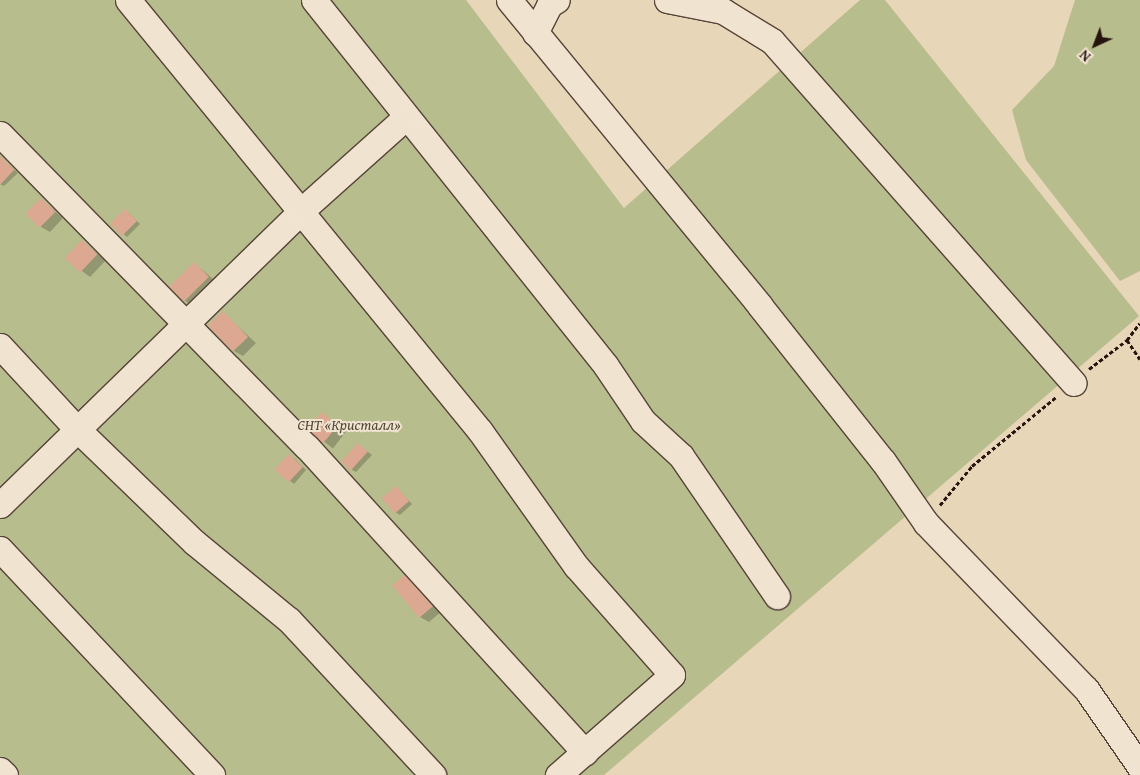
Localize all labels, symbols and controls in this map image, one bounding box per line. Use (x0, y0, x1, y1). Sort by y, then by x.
north arrow (1070, 20, 1120, 70)
text: N (1075, 45, 1095, 66)
park label: СНТ «Кристалл» (297, 416, 401, 434)

